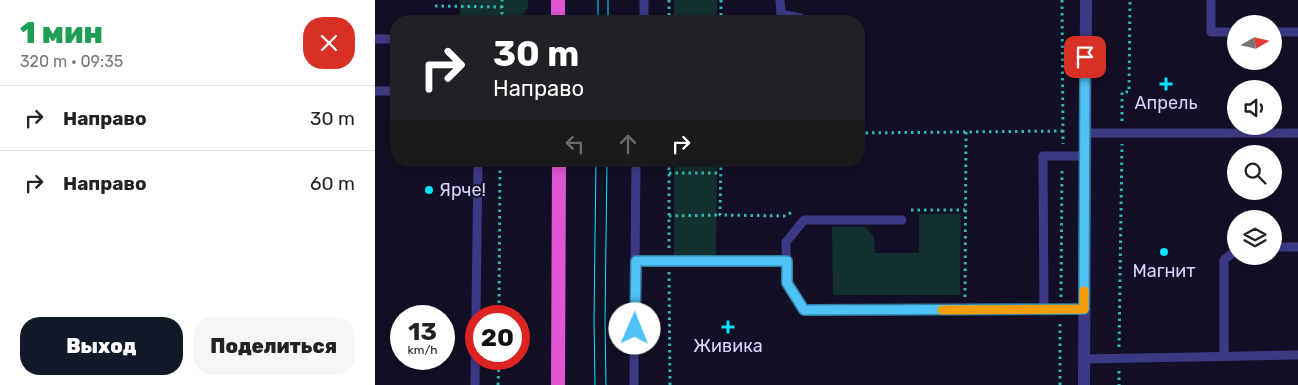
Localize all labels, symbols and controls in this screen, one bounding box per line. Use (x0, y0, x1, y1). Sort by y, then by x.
text: 1 мин (20, 15, 103, 51)
north arrow (1227, 15, 1283, 70)
map controls (1227, 15, 1282, 265)
button: close (303, 17, 355, 69)
text: 30 m (493, 33, 579, 75)
icon: right (410, 35, 475, 100)
pin (1064, 36, 1106, 78)
icon: arrive (1071, 43, 1099, 71)
text: 320 m · 09:35 (20, 52, 123, 71)
text: Направо (493, 75, 584, 102)
marker: Апрель (1160, 78, 1172, 90)
button: sound (1227, 80, 1282, 135)
place label: Апрель (1135, 92, 1197, 114)
icon: right (20, 104, 48, 132)
text: Направо (63, 107, 147, 130)
text: 30 m (310, 107, 355, 130)
icon: left (561, 130, 589, 158)
icon: ahead (614, 130, 642, 158)
icon: right (667, 130, 695, 158)
button: search (1227, 145, 1282, 200)
icon: right (20, 169, 48, 197)
text: Направо (63, 172, 147, 195)
text: 60 m (310, 172, 355, 195)
place label: Ярче! (439, 179, 486, 201)
marker: Ярче! (423, 184, 435, 196)
button: layers (1227, 210, 1282, 265)
marker: Магнит (1158, 246, 1170, 258)
place label: Магнит (1132, 260, 1196, 282)
position arrow (608, 302, 660, 354)
speed limit sign: 20 (465, 305, 530, 370)
button: Выход (20, 317, 183, 375)
button: Поделиться (193, 317, 355, 375)
text: 13 (408, 317, 437, 346)
marker: Живика (722, 321, 734, 333)
place label: Живика (693, 335, 763, 357)
text: km/h (408, 343, 437, 357)

